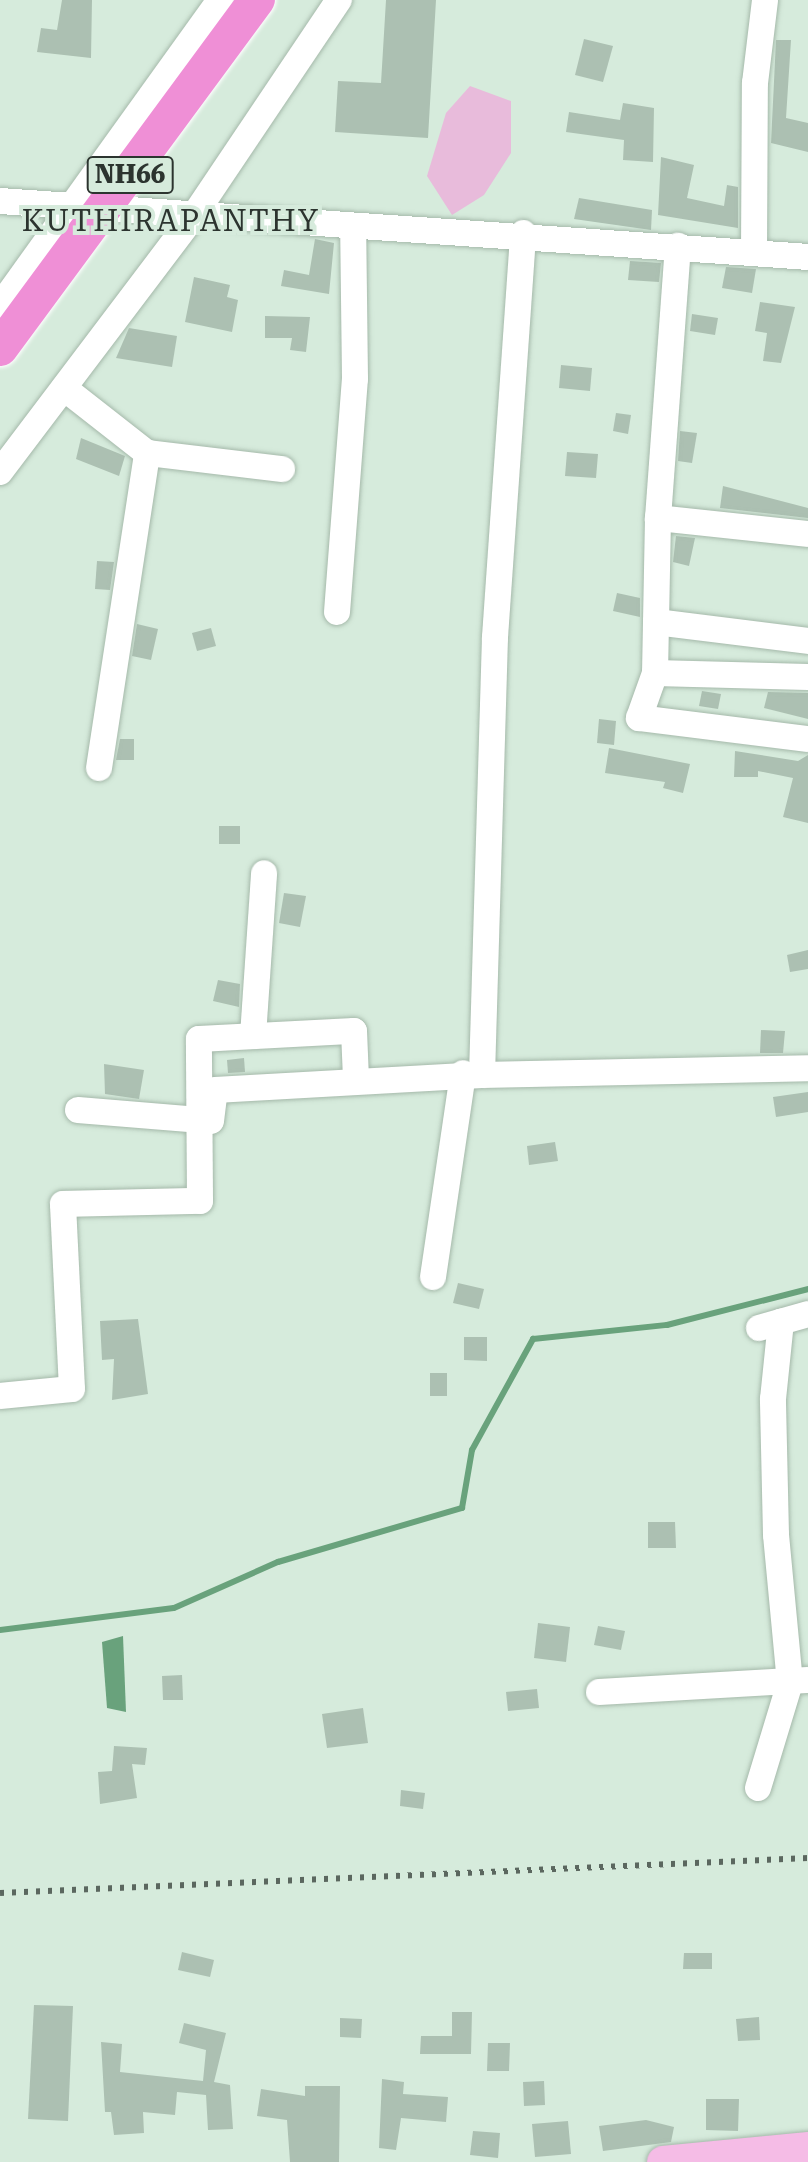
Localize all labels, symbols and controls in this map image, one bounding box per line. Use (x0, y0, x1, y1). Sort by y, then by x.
road number: NH66 (86, 153, 174, 197)
district label: KUTHIRAPANTHY (22, 203, 320, 239)

